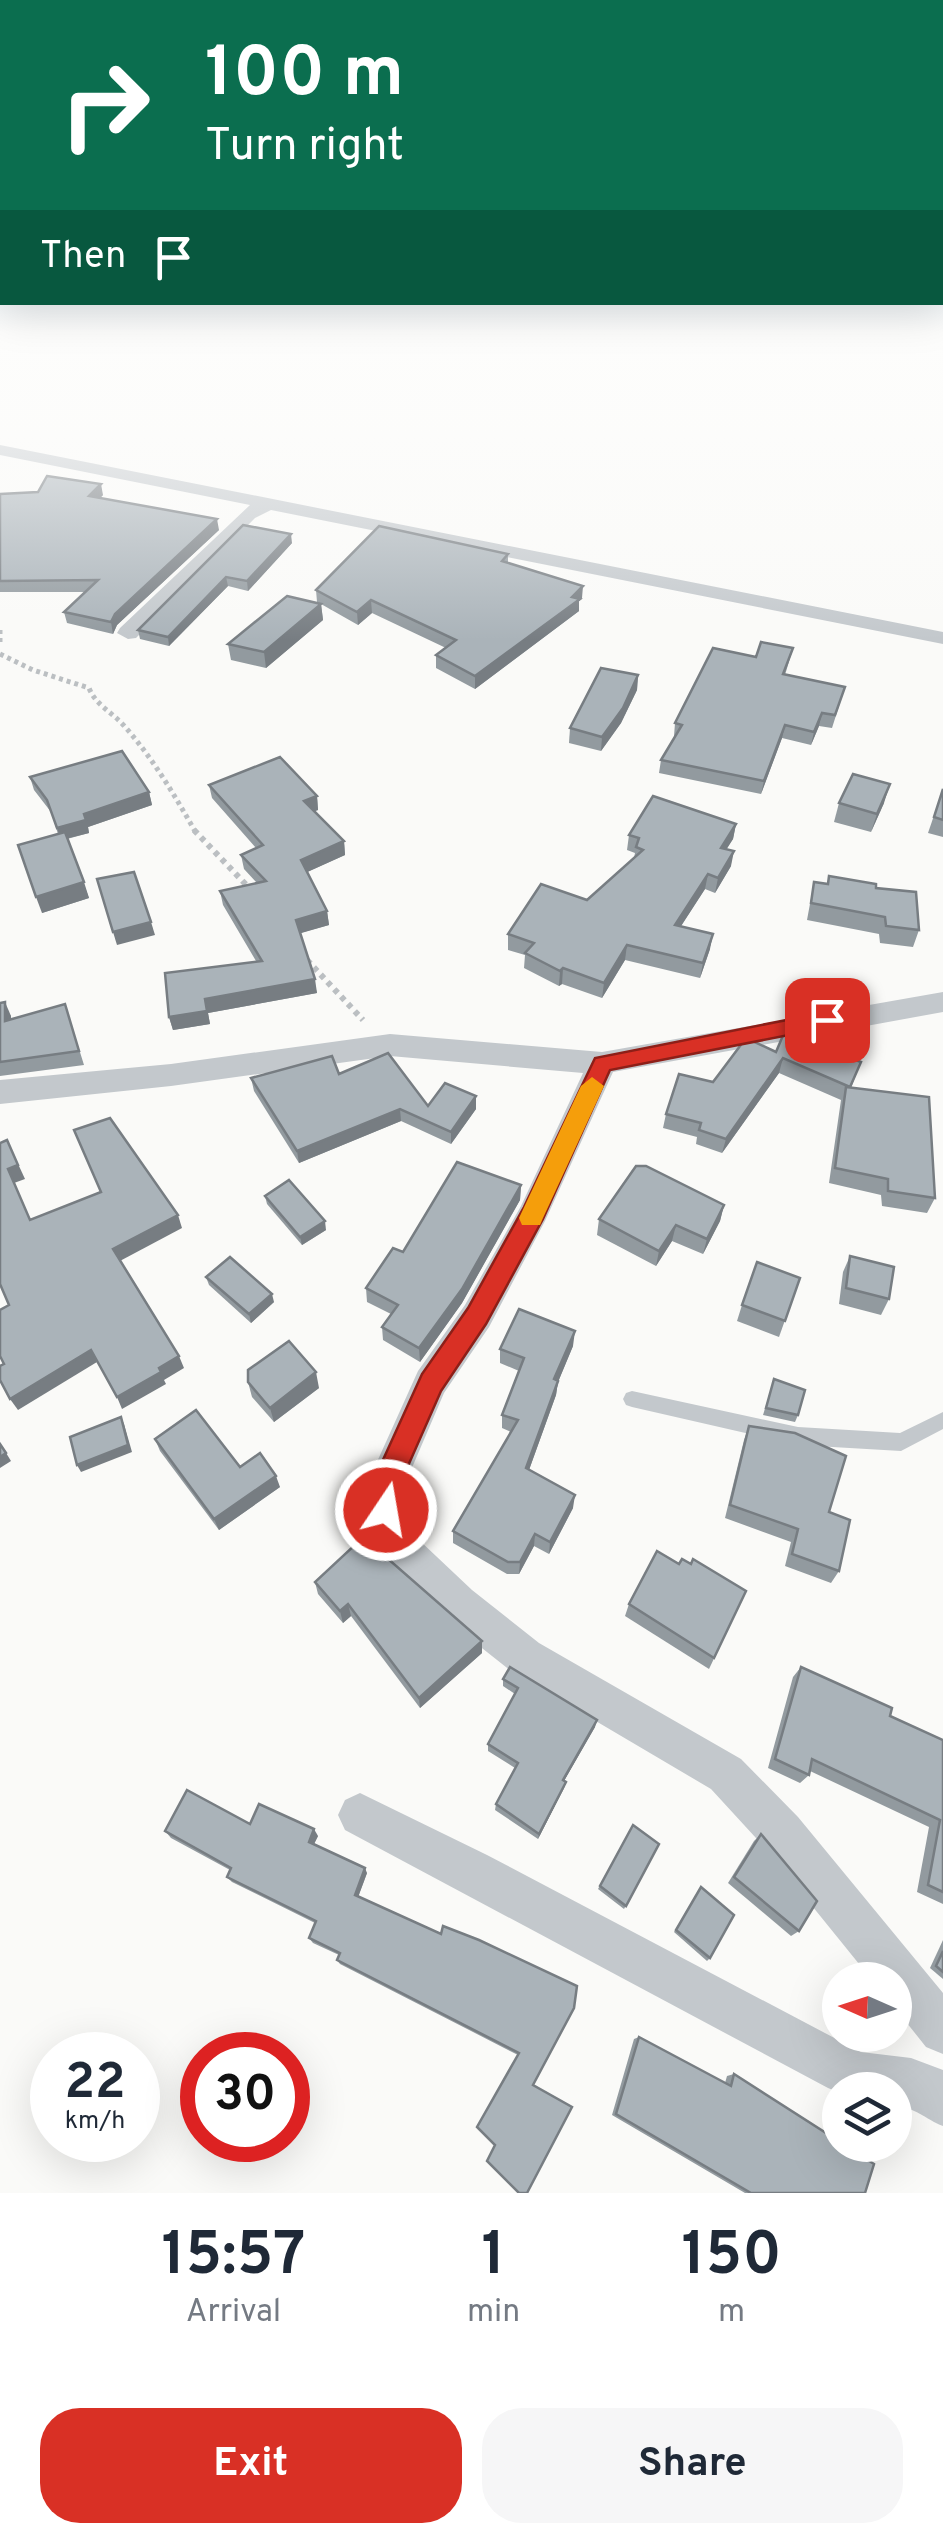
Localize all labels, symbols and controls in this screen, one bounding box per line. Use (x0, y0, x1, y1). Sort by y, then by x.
text: 100 m (205, 32, 404, 121)
icon: right (40, 40, 170, 170)
text: Turn right (205, 119, 404, 176)
icon: arrive (146, 230, 201, 285)
text: Then (40, 233, 126, 282)
pin (785, 978, 870, 1063)
icon: arrive (800, 993, 855, 1048)
position arrow (334, 1458, 438, 1562)
north arrow (822, 1962, 912, 2052)
map controls (822, 1962, 912, 2162)
speed limit sign: 30 (180, 2032, 310, 2162)
text: 22 (64, 2053, 126, 2116)
button: layers (822, 2072, 912, 2162)
text: km/h (65, 2106, 125, 2138)
text: 15:57 (161, 2220, 306, 2296)
text: 1 (482, 2220, 506, 2296)
text: 150 (682, 2220, 782, 2296)
text: Arrival (186, 2293, 281, 2333)
text: min (467, 2293, 520, 2333)
text: m (718, 2293, 745, 2333)
button: Exit (40, 2408, 462, 2523)
button: Share (482, 2408, 903, 2523)

